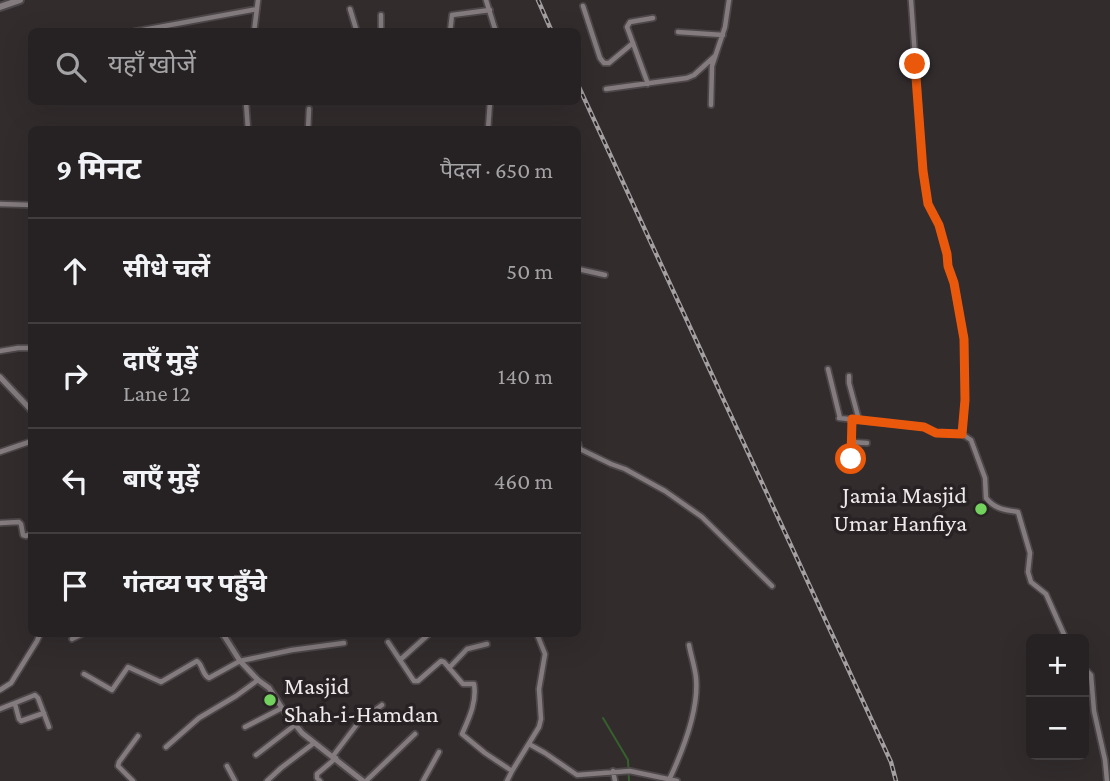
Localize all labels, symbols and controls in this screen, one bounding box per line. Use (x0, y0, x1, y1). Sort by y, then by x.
search box (28, 28, 581, 105)
icon: search (52, 48, 90, 86)
route end (899, 48, 930, 79)
text: यहाँ खोजें (108, 50, 196, 79)
text: 9 मिनट (56, 152, 141, 185)
text: पैदल · 650 m (440, 157, 553, 183)
icon: ahead (56, 252, 94, 290)
text: सीधे चलें (123, 254, 210, 283)
text: 50 m (506, 258, 553, 284)
text: दाएँ मुड़ें (123, 346, 198, 375)
icon: right (56, 357, 94, 395)
text: 140 m (498, 363, 553, 389)
text: Lane 12 (123, 380, 191, 406)
route start (835, 443, 866, 474)
icon: left (56, 462, 94, 500)
text: बाएँ मुड़ें (123, 464, 199, 493)
text: 460 m (494, 468, 553, 494)
place label: Jamia Masjid Umar Hanfiya (833, 481, 967, 536)
marker: Jamia Masjid Umar Hanfiya (973, 501, 989, 517)
icon: arrive (56, 567, 94, 605)
text: गंतव्य पर पहुँचे (123, 569, 267, 598)
map controls (1026, 634, 1089, 760)
button: + (1026, 634, 1089, 697)
place label: Masjid Shah-i-Hamdan (284, 672, 439, 727)
marker: Masjid Shah-i-Hamdan (262, 692, 278, 708)
button: − (1026, 697, 1089, 760)

